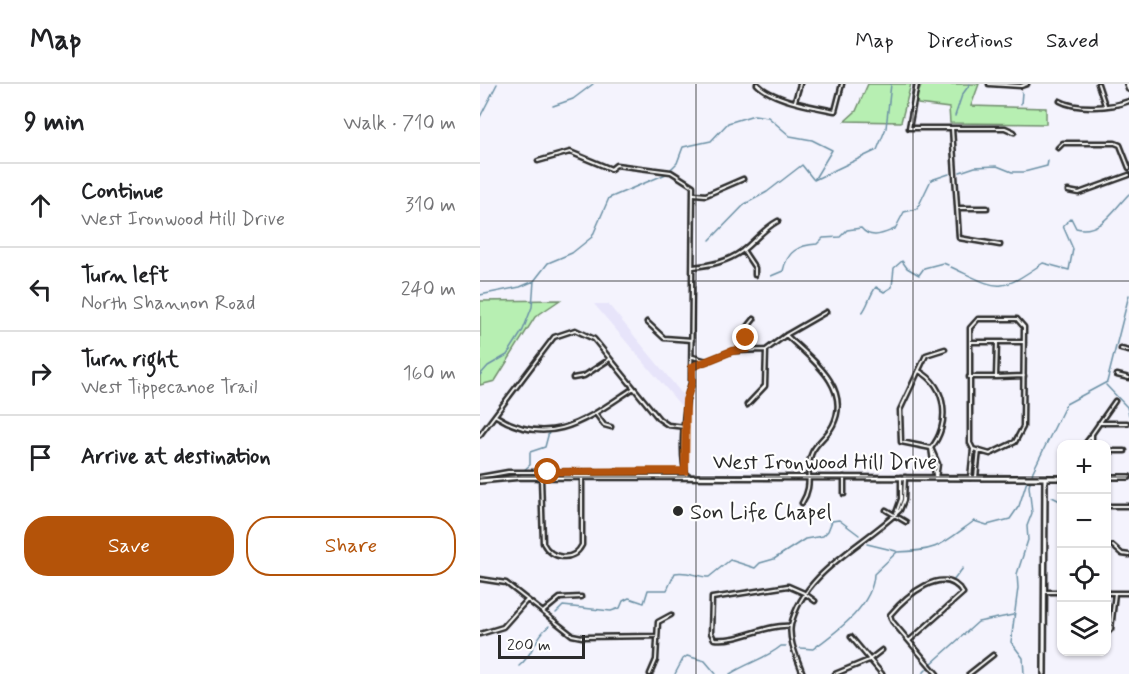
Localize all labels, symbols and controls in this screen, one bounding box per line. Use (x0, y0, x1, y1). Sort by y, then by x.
text: Map (30, 23, 81, 60)
text: Map (855, 27, 894, 55)
text: Directions (927, 27, 1013, 55)
text: Saved (1046, 27, 1099, 55)
text: 9 min (24, 106, 85, 140)
text: Walk · 710 m (343, 110, 456, 137)
text: Continue (81, 178, 163, 206)
icon: ahead (24, 189, 57, 222)
text: 310 m (405, 192, 456, 219)
text: West Ironwood Hill Drive (81, 206, 285, 233)
text: Turn left (81, 262, 169, 290)
icon: left (24, 273, 57, 306)
text: 240 m (401, 276, 456, 303)
text: North Shannon Road (81, 290, 255, 317)
route end (732, 324, 758, 350)
text: Turn right (81, 346, 179, 374)
icon: right (24, 357, 57, 390)
text: 160 m (403, 360, 456, 387)
text: West Tippecanoe Trail (81, 374, 257, 401)
map controls (1057, 440, 1111, 656)
button: + (1057, 440, 1111, 494)
icon: arrive (24, 441, 57, 474)
text: Arrive at destination (81, 443, 271, 471)
street label: West Ironwood Hill Drive (713, 449, 937, 477)
route start (534, 458, 560, 484)
button: − (1057, 494, 1111, 548)
place label: Son Life Chapel (690, 499, 832, 527)
marker: Son Life Chapel (671, 504, 685, 518)
button: Save (24, 516, 234, 576)
button: Share (246, 516, 456, 576)
button: locate (1057, 548, 1111, 602)
button: layers (1057, 602, 1111, 656)
scale bar (498, 632, 585, 660)
text: 200 m (507, 635, 551, 656)

